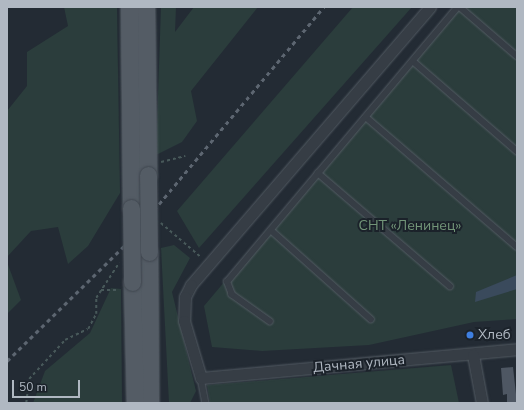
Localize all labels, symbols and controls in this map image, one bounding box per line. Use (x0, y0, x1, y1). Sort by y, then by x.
park label: СНТ «Ленинец» (359, 218, 461, 234)
place label: Хлеб (478, 327, 511, 343)
marker: Хлеб (465, 330, 475, 340)
street label: Дачная улица (312, 352, 406, 376)
scale bar (14, 372, 82, 398)
text: 50 m (19, 379, 47, 395)

